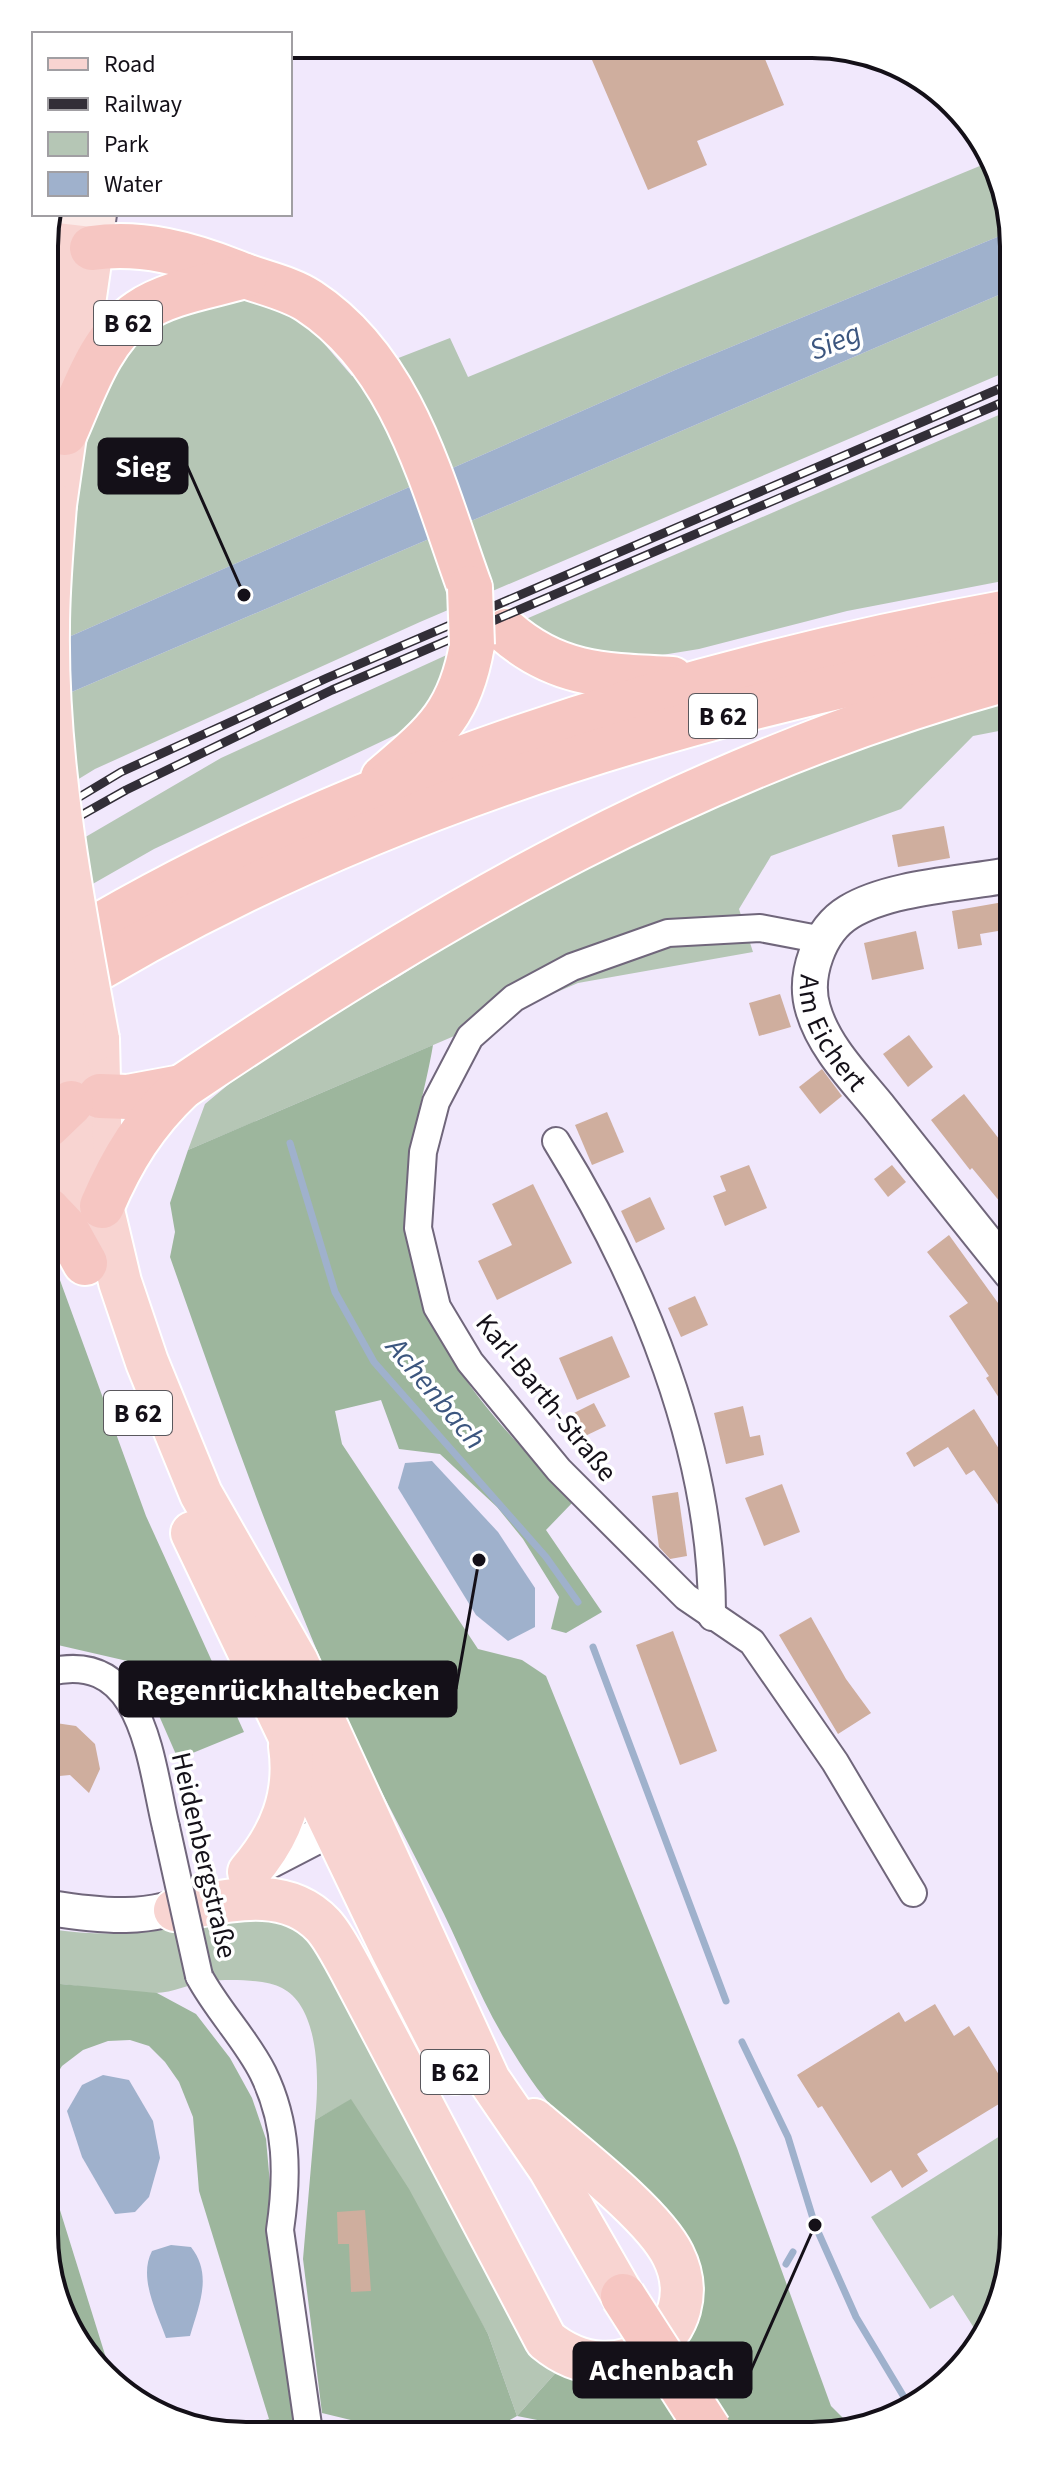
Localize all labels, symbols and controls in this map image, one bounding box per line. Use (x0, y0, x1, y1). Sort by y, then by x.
legend (32, 32, 292, 216)
text: Road (104, 47, 156, 82)
text: Railway (104, 87, 182, 122)
text: Park (104, 127, 149, 162)
text: Water (104, 167, 163, 202)
road number: B 62 (94, 301, 162, 345)
water label: Sieg (803, 311, 868, 372)
callout: Sieg (99, 439, 187, 493)
text: Sieg (115, 446, 171, 489)
road number: B 62 (689, 694, 757, 738)
street label: Am Eichert (788, 973, 876, 1101)
street label: Karl-Barth-Straße (466, 1305, 627, 1490)
water label: Achenbach (374, 1326, 496, 1459)
road number: B 62 (104, 1391, 172, 1435)
callout: Regenrückhaltebecken (120, 1662, 456, 1716)
text: Regenrückhaltebecken (136, 1669, 440, 1712)
street label: Heidenbergstraße (161, 1748, 247, 1962)
road number: B 62 (421, 2050, 489, 2094)
callout: Achenbach (574, 2343, 751, 2397)
text: Achenbach (589, 2349, 734, 2392)

